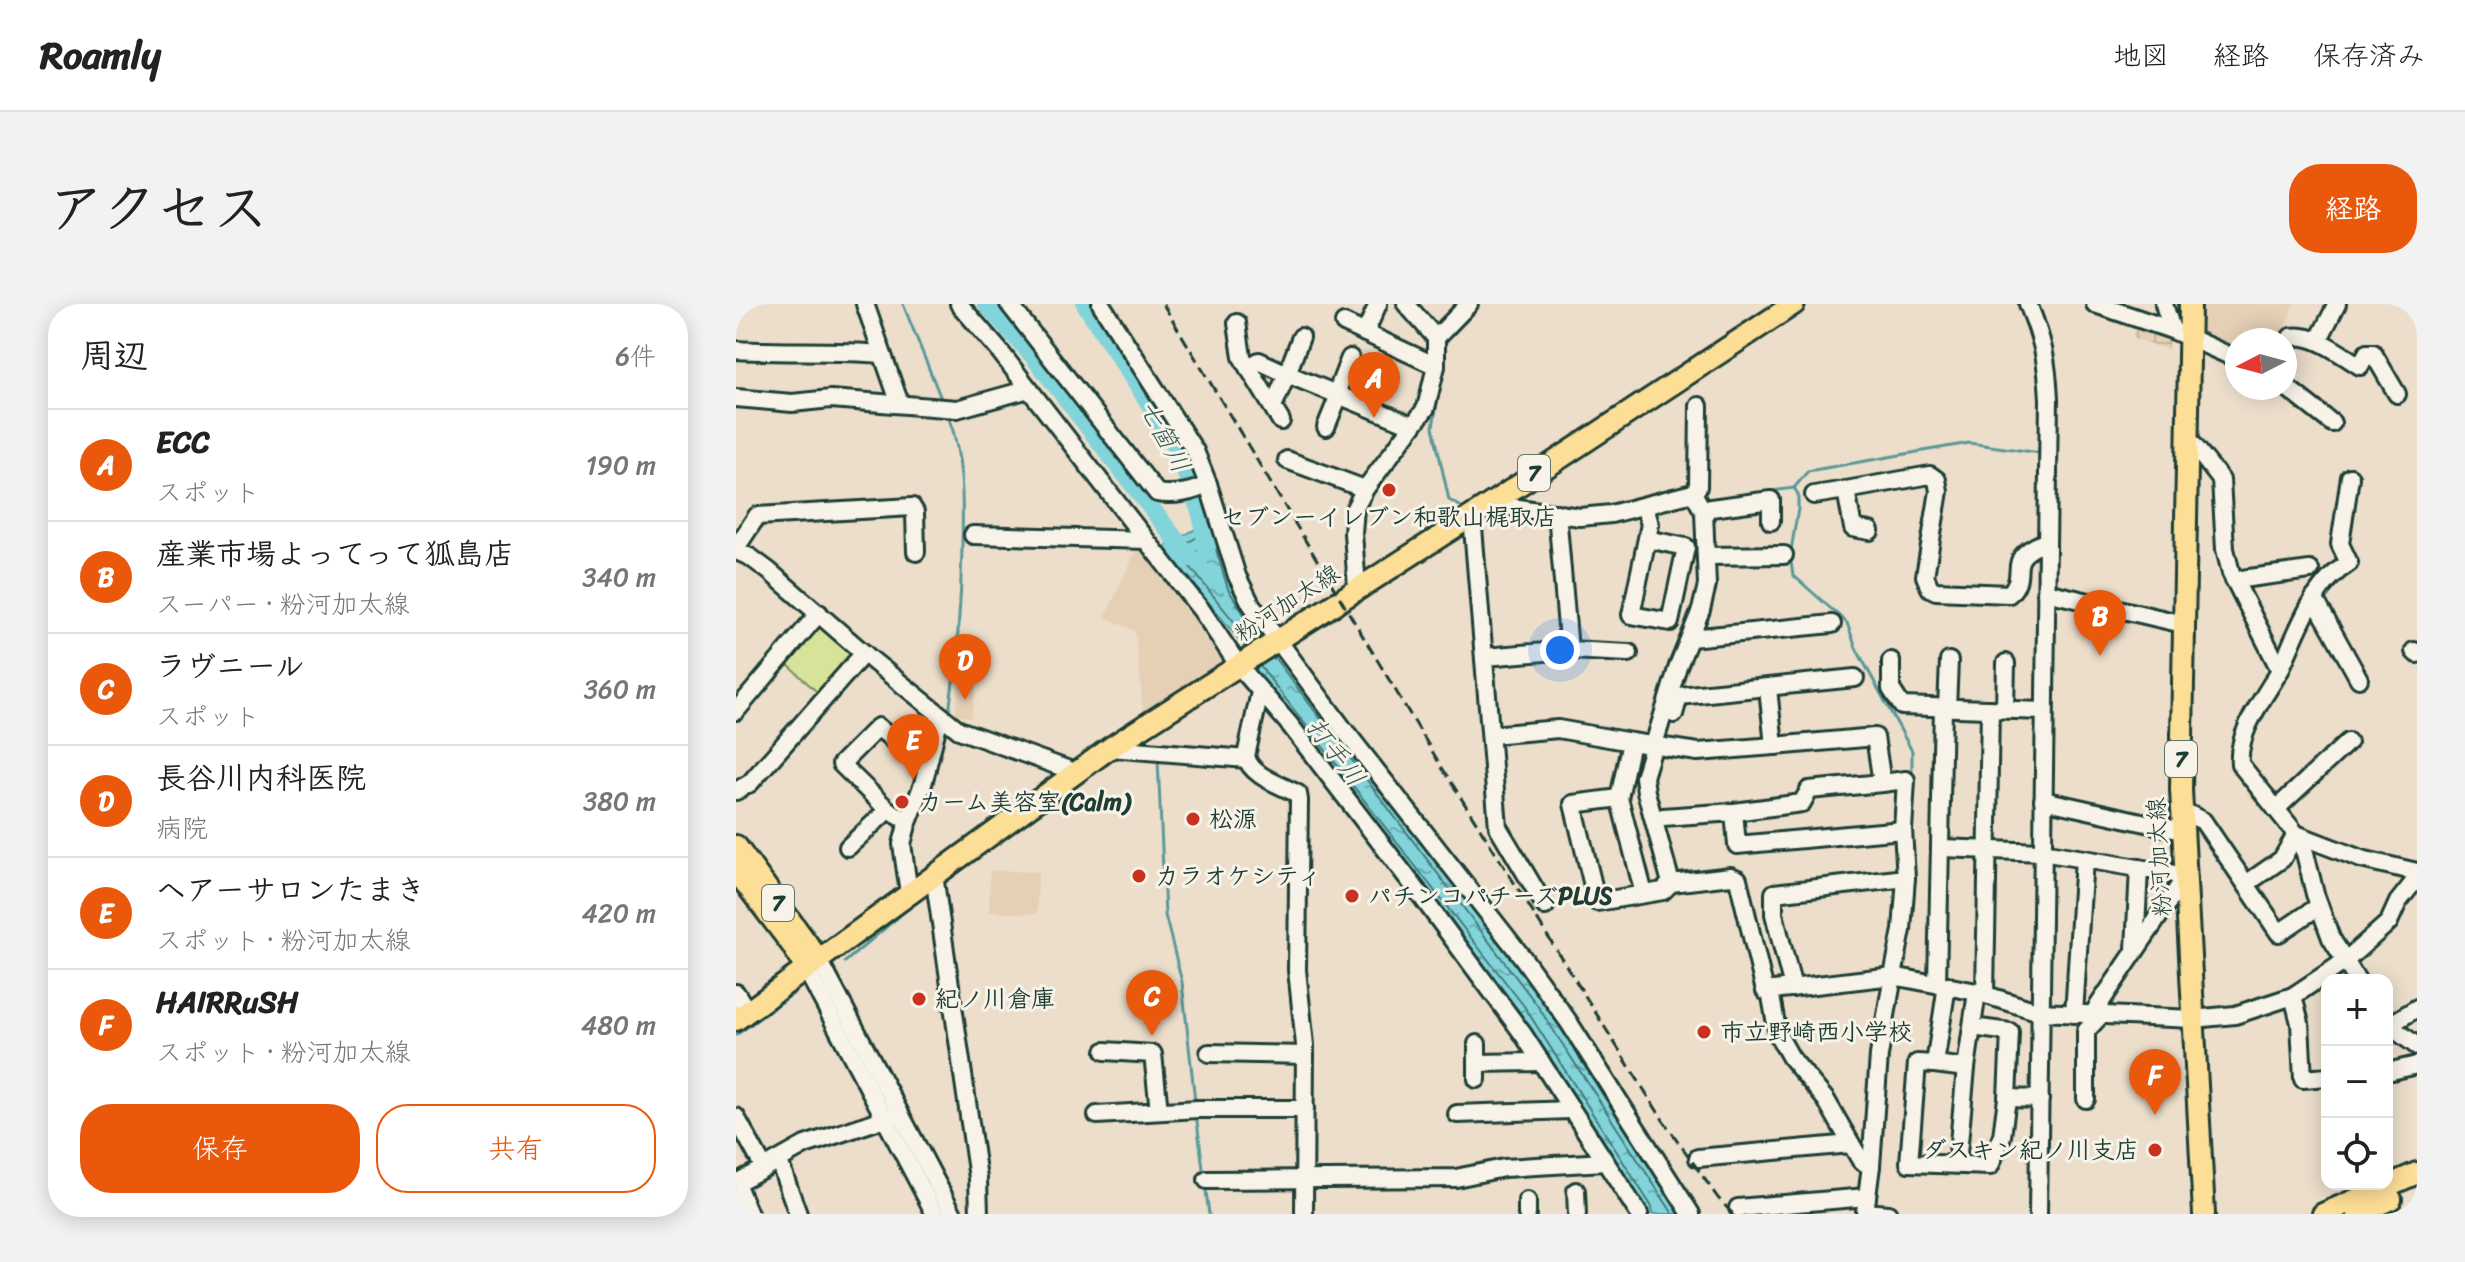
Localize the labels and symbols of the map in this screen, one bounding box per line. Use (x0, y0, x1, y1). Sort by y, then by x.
north arrow (2225, 328, 2297, 400)
pin: A (1348, 352, 1400, 418)
water label: 七箇川 (1126, 391, 1204, 481)
road number: 7 (1518, 455, 1550, 491)
marker: セブンーイレブン和歌山梶取店 (1380, 481, 1398, 499)
place label: セブンーイレブン和歌山梶取店 (1221, 496, 1557, 538)
street label: 粉河加太線 (1225, 553, 1349, 653)
pin: B (2074, 590, 2126, 656)
your location (1540, 630, 1580, 670)
pin: D (939, 634, 991, 700)
water label: 打手川 (1294, 707, 1378, 797)
pin: E (887, 714, 939, 780)
road number: 7 (2165, 741, 2197, 777)
place label: カーム美容室(Calm) (918, 781, 1132, 823)
marker: カーム美容室(Calm) (893, 793, 911, 811)
street label: 粉河加太線 (2135, 796, 2183, 918)
place label: 松源 (1209, 798, 1257, 840)
marker: 松源 (1184, 810, 1202, 828)
place label: カラオケシティ (1155, 855, 1322, 897)
marker: カラオケシティ (1130, 867, 1148, 885)
place label: パチンコパチーズPLUS (1368, 875, 1613, 917)
road number: 7 (762, 885, 794, 921)
marker: パチンコパチーズPLUS (1343, 887, 1361, 905)
pin: C (1126, 970, 1178, 1036)
place label: 紀ノ川倉庫 (935, 978, 1055, 1020)
marker: 紀ノ川倉庫 (910, 990, 928, 1008)
place label: 市立野崎西小学校 (1720, 1011, 1912, 1053)
marker: 市立野崎西小学校 (1695, 1023, 1713, 1041)
pin: F (2129, 1049, 2181, 1115)
place label: ダスキン紀ノ川支店 (1923, 1129, 2139, 1171)
marker: ダスキン紀ノ川支店 (2146, 1141, 2164, 1159)

